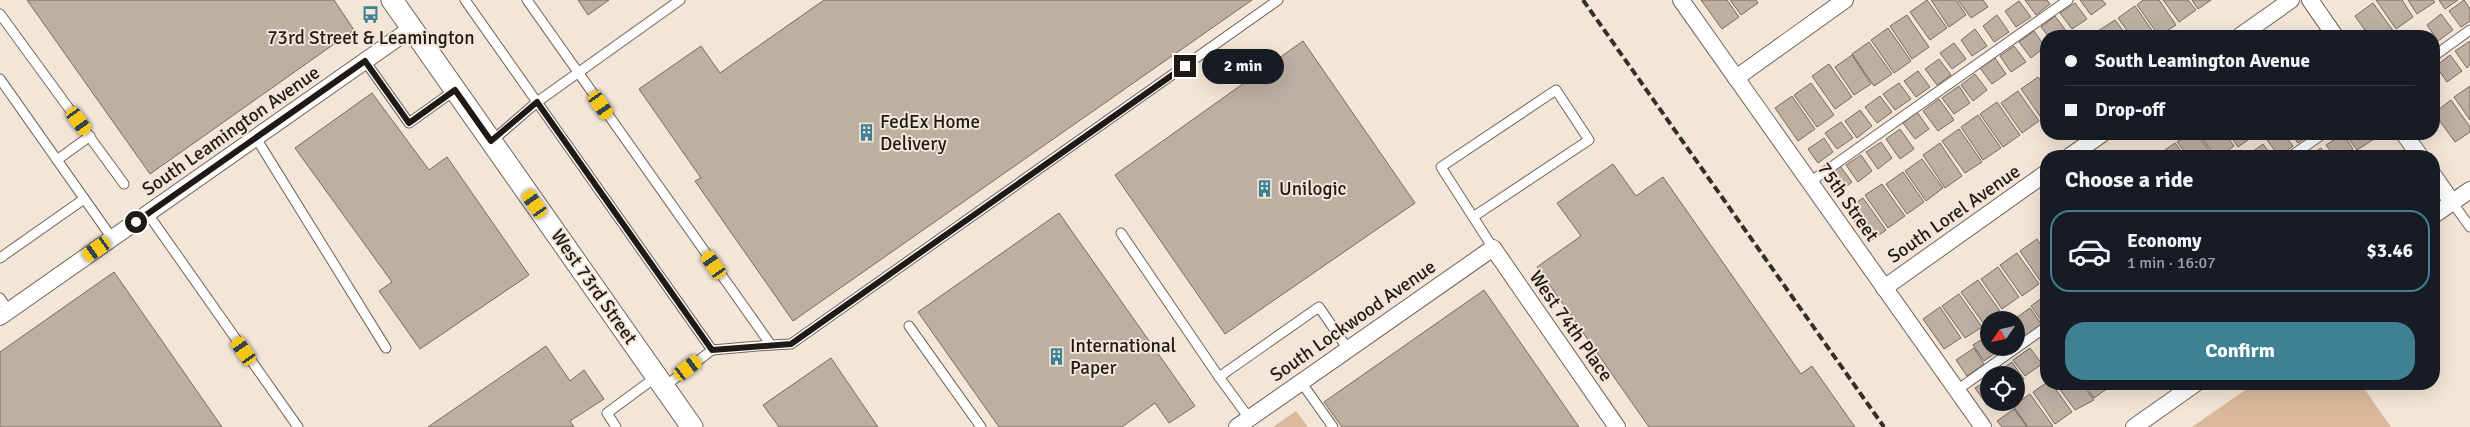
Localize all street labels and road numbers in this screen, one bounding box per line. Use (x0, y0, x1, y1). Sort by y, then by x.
street label: South Leamington Avenue (137, 60, 325, 202)
street label: 75th Street (1812, 158, 1884, 247)
street label: South Lorel Avenue (1883, 159, 2025, 269)
street label: West 73rd Street (545, 225, 643, 350)
street label: South Lockwood Avenue (1266, 255, 1440, 387)
street label: West 74th Place (1524, 266, 1618, 386)

